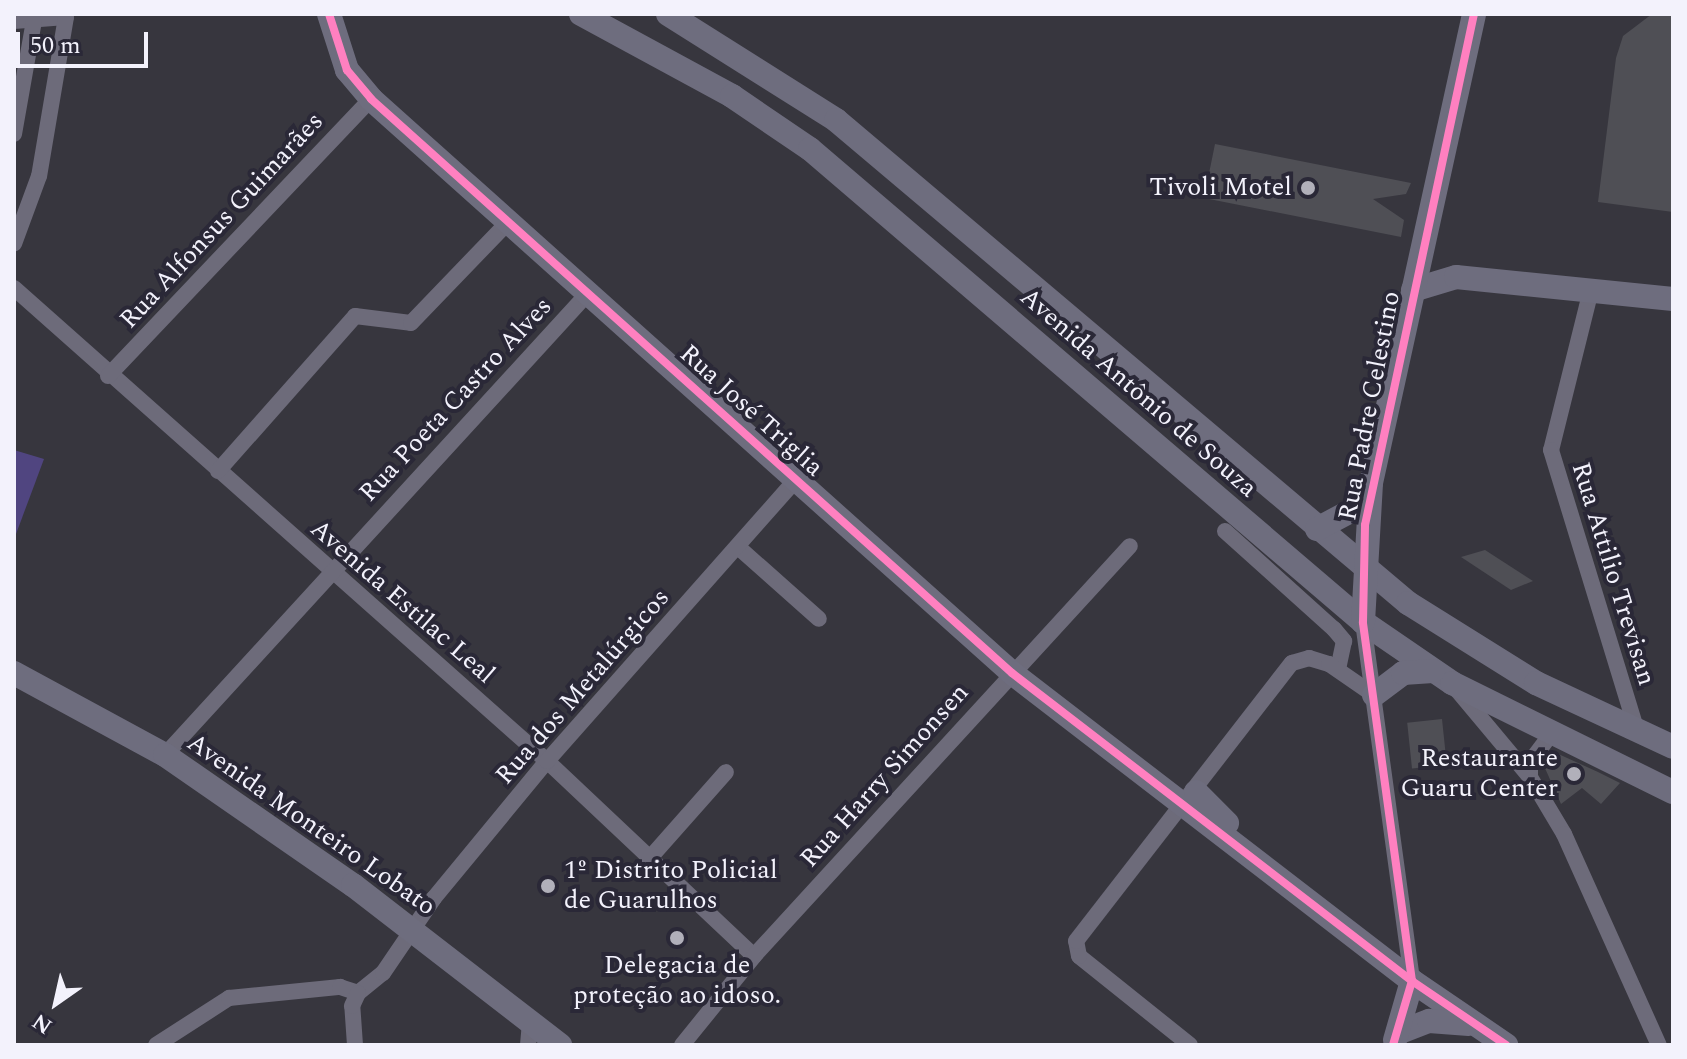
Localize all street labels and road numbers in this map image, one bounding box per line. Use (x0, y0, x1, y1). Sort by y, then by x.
street label: Rua Alfonsus Guimarães (114, 106, 330, 336)
street label: Avenida Antônio de Souza (1013, 282, 1263, 504)
street label: Rua Padre Celestino (1332, 289, 1408, 523)
street label: Rua Poeta Castro Alves (353, 291, 559, 509)
street label: Rua José Triglia (673, 338, 829, 484)
street label: Rua Attilio Trevisan (1564, 459, 1662, 689)
street label: Avenida Estilac Leal (303, 513, 501, 691)
street label: Rua dos Metalúrgicos (489, 583, 677, 791)
street label: Rua Harry Simonsen (794, 678, 976, 874)
street label: Avenida Monteiro Lobato (181, 727, 441, 923)

